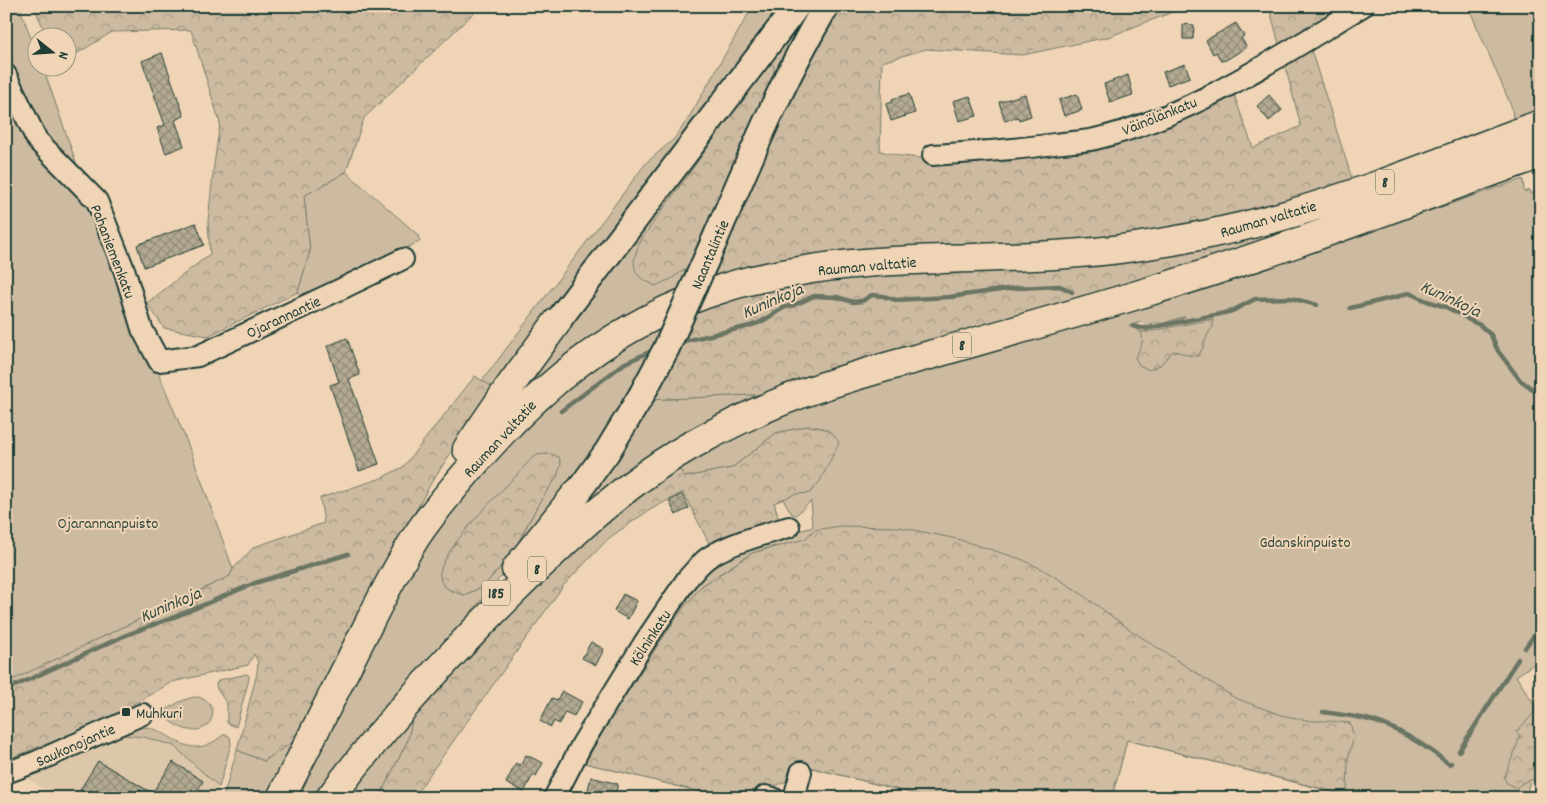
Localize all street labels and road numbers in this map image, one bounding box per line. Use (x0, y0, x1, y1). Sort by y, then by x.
street label: Väinölänkatu (1119, 92, 1201, 143)
road number: 8 (1376, 170, 1394, 194)
street label: Rauman valtatie (1218, 196, 1319, 245)
street label: Pahaniemenkatu (83, 201, 140, 302)
street label: Naantalintie (686, 217, 736, 293)
street label: Rauman valtatie (817, 252, 918, 283)
street label: Ojarannantie (243, 291, 325, 346)
road number: 8 (953, 332, 971, 358)
street label: Rauman valtatie (459, 396, 543, 484)
road number: 8 (528, 556, 546, 582)
road number: 185 (482, 580, 510, 606)
street label: Kölninkatu (624, 606, 678, 671)
street label: Saukonojantie (33, 719, 119, 774)

